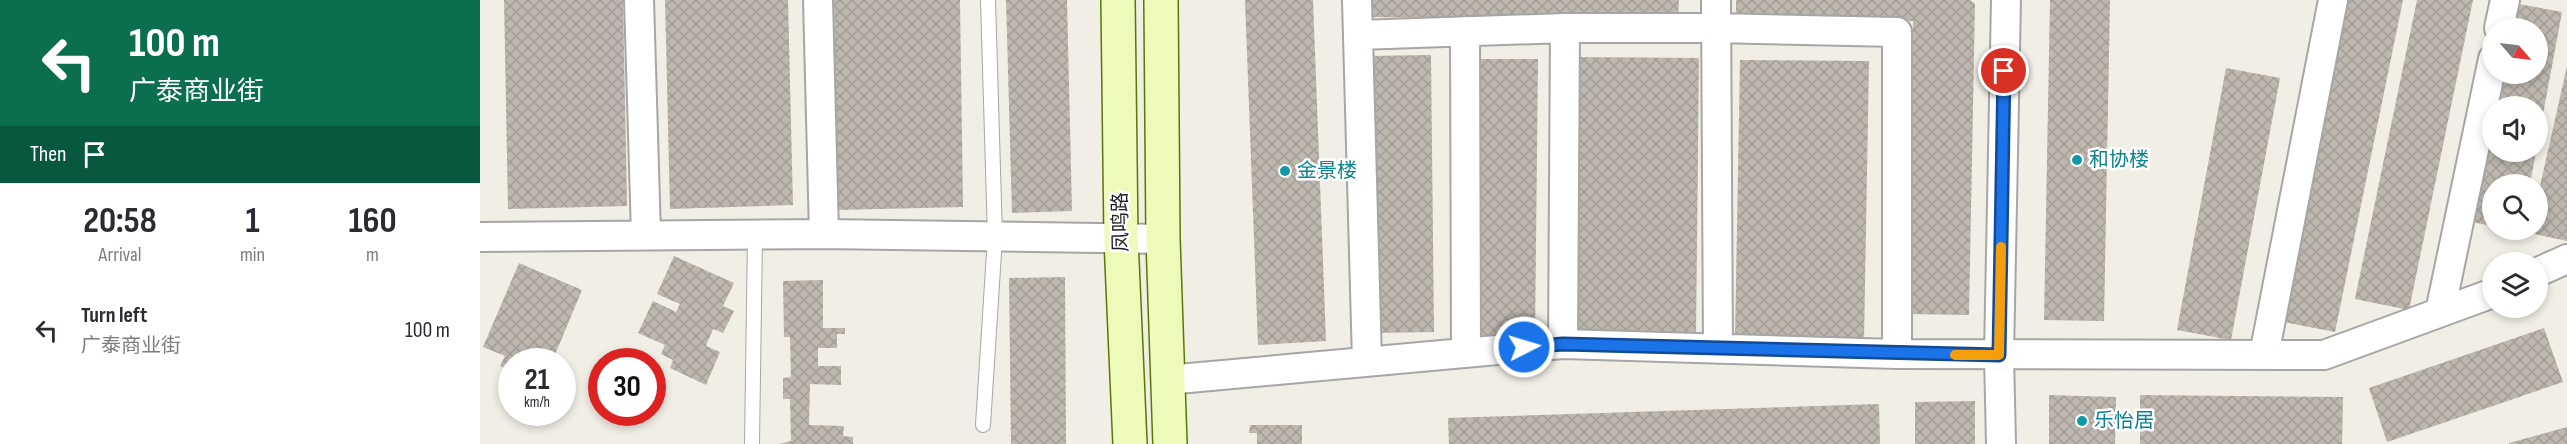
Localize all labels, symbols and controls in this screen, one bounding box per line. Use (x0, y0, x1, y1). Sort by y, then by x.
text: 100 m (129, 18, 220, 69)
north arrow (2482, 18, 2548, 84)
map controls (2482, 18, 2548, 318)
icon: left (30, 24, 108, 102)
pin (1978, 45, 2029, 96)
icon: arrive (1987, 54, 2020, 87)
text: 广泰商业街 (129, 76, 264, 108)
button: sound (2482, 96, 2548, 162)
icon: arrive (78, 138, 111, 171)
text: Then (30, 141, 66, 168)
place label: 和协楼 (2089, 148, 2149, 172)
marker: 和协楼 (2070, 153, 2084, 167)
place label: 金景楼 (1297, 159, 1357, 183)
marker: 金景楼 (1278, 164, 1292, 178)
button: search (2482, 174, 2548, 240)
street label: 凤鸣路 (1108, 192, 1134, 252)
text: 20:58 (83, 200, 157, 243)
text: 1 (245, 200, 260, 243)
text: 160 (348, 200, 397, 243)
text: Arrival (98, 243, 141, 267)
text: min (240, 243, 265, 267)
text: m (366, 243, 379, 267)
button: layers (2482, 252, 2548, 318)
text: Turn left (81, 302, 147, 329)
icon: left (30, 314, 63, 347)
position arrow (1492, 315, 1556, 379)
text: 100 m (405, 317, 450, 344)
text: 广泰商业街 (81, 334, 181, 358)
speed limit sign: 30 (588, 348, 666, 426)
text: 21 (525, 362, 549, 398)
text: km/h (524, 393, 550, 412)
place label: 乐怡居 (2094, 409, 2154, 433)
marker: 乐怡居 (2075, 414, 2089, 428)

